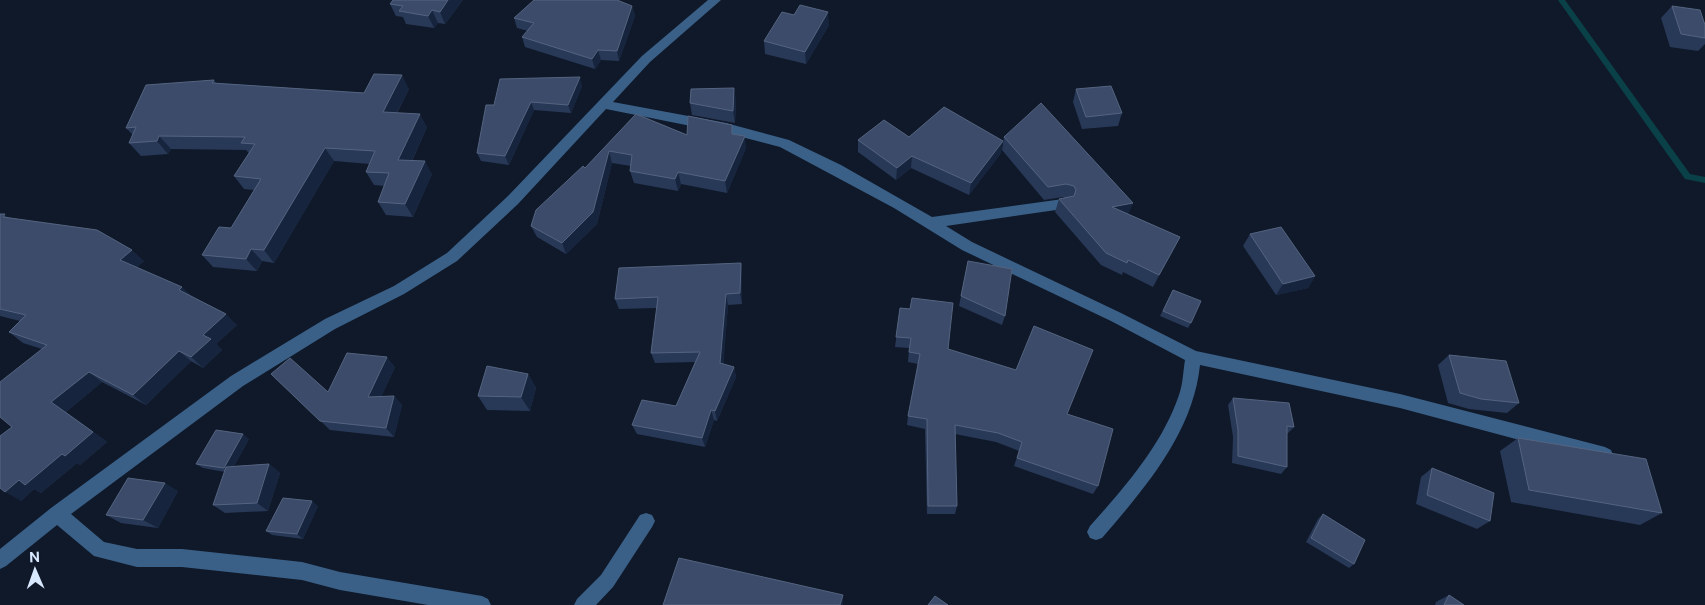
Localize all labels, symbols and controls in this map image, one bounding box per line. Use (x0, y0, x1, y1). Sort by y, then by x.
north arrow (10, 545, 60, 595)
text: N (29, 549, 40, 565)

